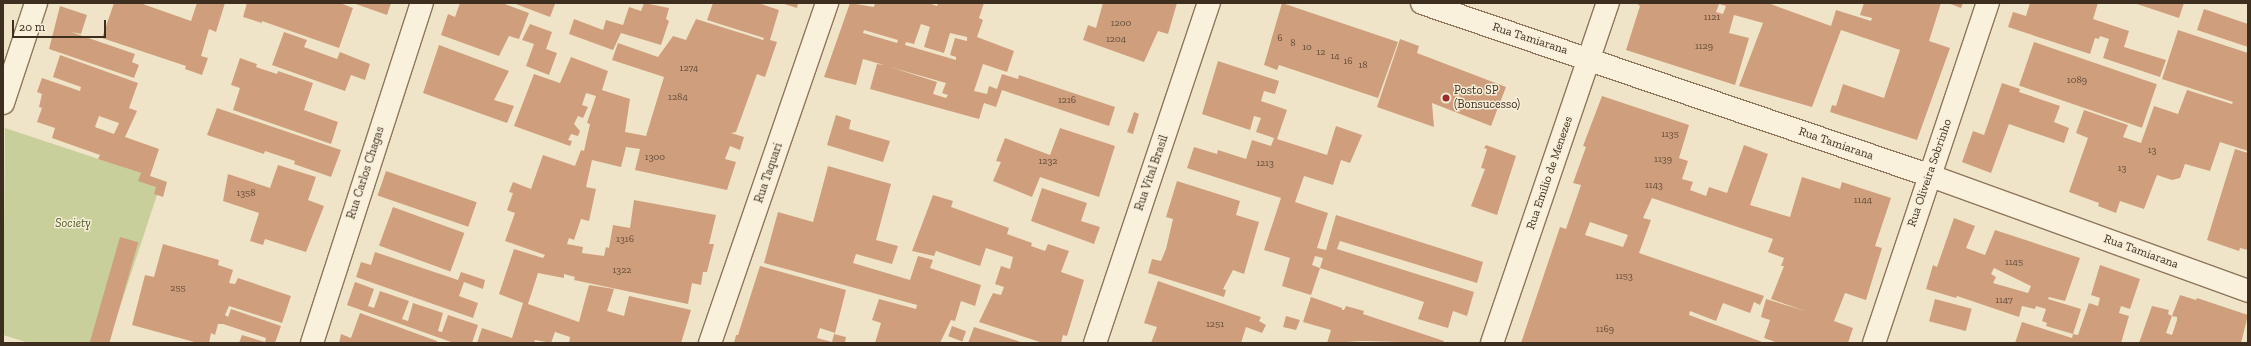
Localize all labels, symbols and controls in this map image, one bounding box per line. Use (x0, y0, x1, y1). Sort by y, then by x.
scale bar (14, 12, 108, 38)
house number: 1121 (1704, 12, 1720, 24)
house number: 1200 (1111, 18, 1131, 30)
text: 20 m (19, 20, 45, 34)
street label: Rua Tamiarana (1490, 20, 1570, 58)
house number: 6 (1277, 33, 1283, 45)
house number: 1204 (1106, 34, 1126, 46)
house number: 8 (1290, 38, 1296, 50)
house number: 1129 (1695, 41, 1713, 53)
house number: 10 (1302, 42, 1312, 54)
house number: 12 (1317, 47, 1325, 59)
house number: 14 (1330, 51, 1340, 63)
house number: 16 (1343, 56, 1353, 68)
house number: 18 (1358, 60, 1368, 72)
house number: 1274 (680, 63, 698, 75)
house number: 1089 (2067, 75, 2087, 87)
place label: Posto SP (Bonsucesso) (1454, 84, 1520, 112)
house number: 1284 (668, 92, 688, 104)
marker: Posto SP (Bonsucesso) (1441, 93, 1451, 103)
house number: 1216 (1058, 95, 1076, 107)
street label: Rua Emílio de Menezes (1524, 115, 1576, 231)
street label: Rua Oliveira Sobrinho (1905, 117, 1955, 229)
street label: Rua Tamiarana (1797, 124, 1875, 164)
street label: Rua Carlos Chagas (344, 125, 388, 221)
house number: 1135 (1661, 129, 1679, 141)
street label: Rua Vital Brasil (1132, 133, 1172, 213)
street label: Rua Taquari (752, 141, 786, 205)
house number: 13 (2148, 145, 2156, 157)
house number: 1300 (645, 152, 665, 164)
house number: 1139 (1654, 154, 1672, 166)
house number: 1232 (1038, 156, 1058, 168)
house number: 1213 (1256, 158, 1274, 170)
house number: 13 (2118, 163, 2126, 175)
house number: 1143 (1645, 180, 1663, 192)
house number: 1358 (236, 188, 256, 200)
house number: 1144 (1854, 195, 1872, 207)
park label: Society (55, 217, 91, 231)
street label: Rua Tamiarana (2102, 232, 2180, 272)
house number: 1316 (616, 234, 634, 246)
house number: 1145 (2005, 257, 2023, 269)
house number: 1322 (612, 265, 632, 277)
house number: 1153 (1615, 271, 1633, 283)
house number: 255 (170, 283, 186, 295)
house number: 1147 (1995, 295, 2013, 307)
house number: 1251 (1206, 319, 1224, 331)
house number: 1169 (1596, 324, 1614, 336)

